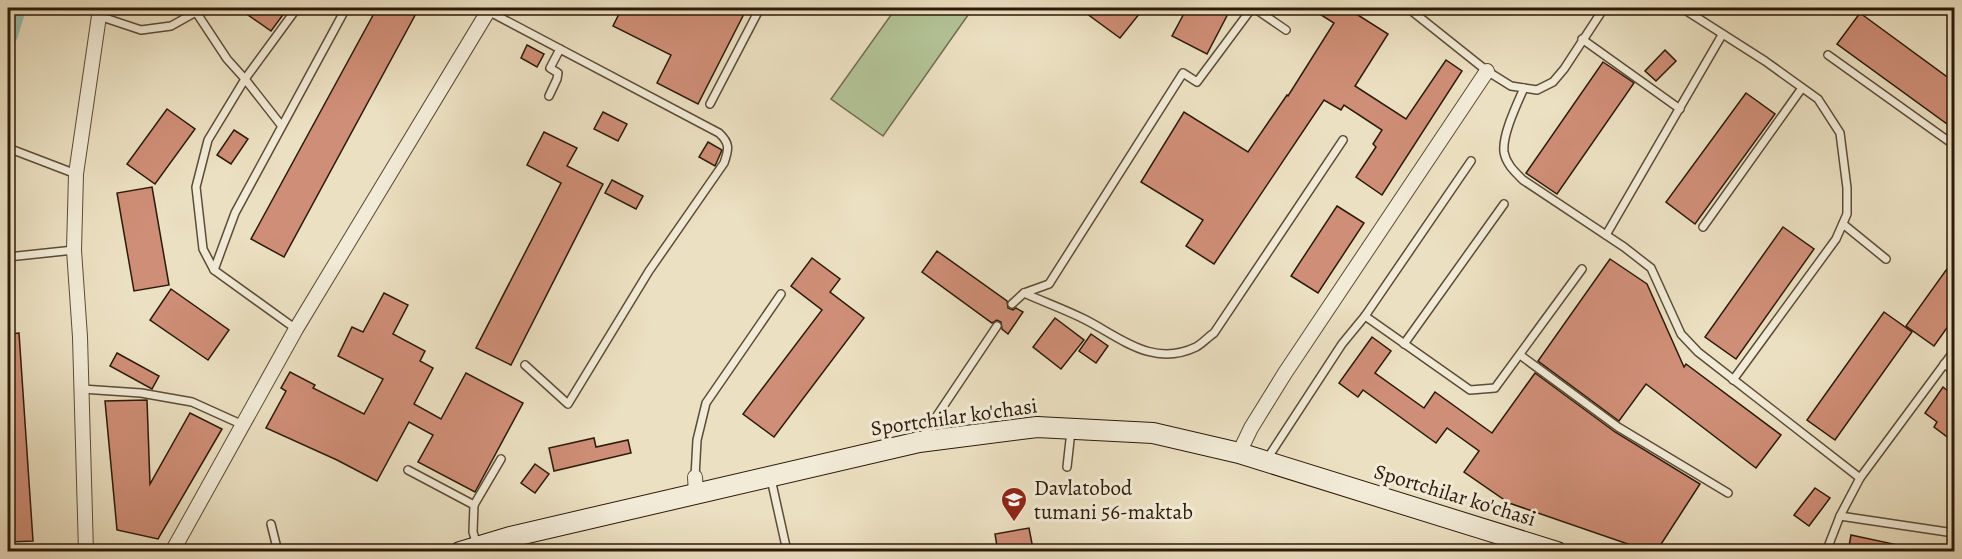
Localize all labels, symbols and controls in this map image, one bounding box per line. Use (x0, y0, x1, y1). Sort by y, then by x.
street label: Sportchilar ko'chasi (869, 391, 1039, 443)
street label: Sportchilar ko'chasi (1371, 457, 1539, 533)
place label: Davlatobod tumani 56-maktab (1034, 474, 1193, 526)
school or university icon: Davlatobod tumani 56-maktab (999, 485, 1029, 523)

